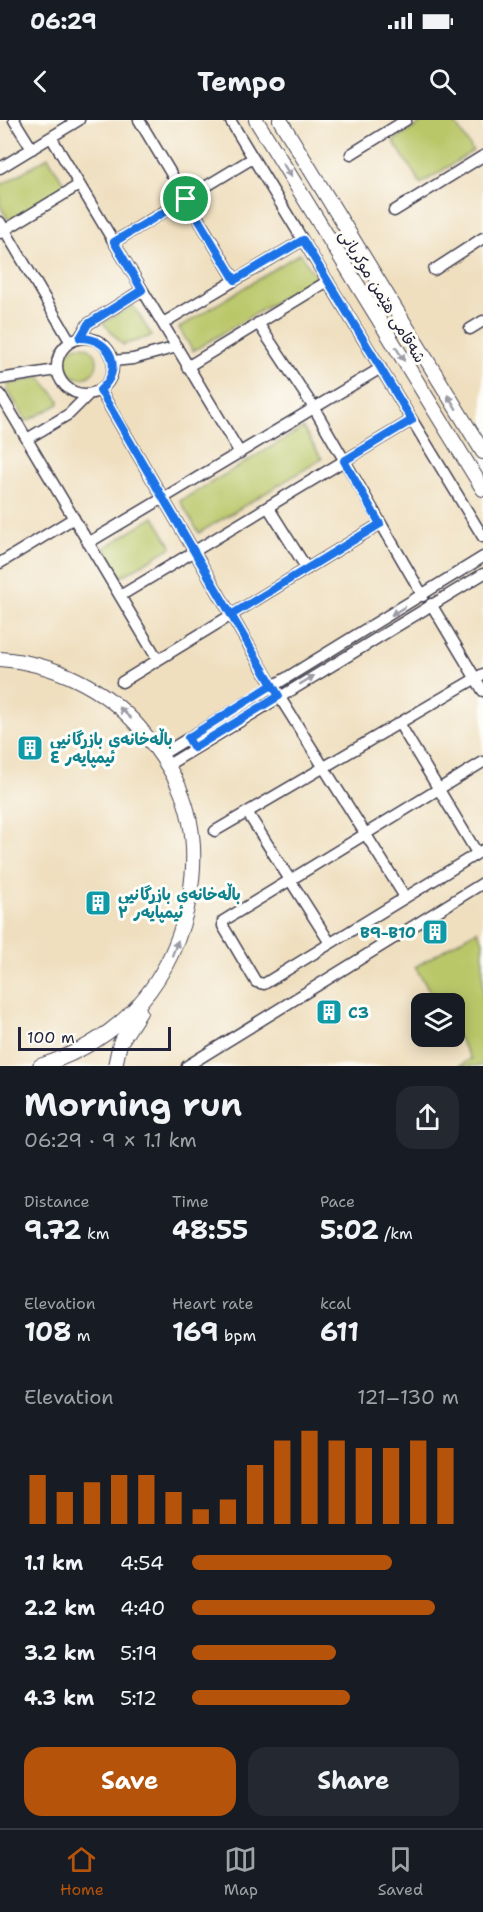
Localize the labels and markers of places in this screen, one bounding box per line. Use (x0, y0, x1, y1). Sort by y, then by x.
pin (160, 173, 211, 224)
place label: باڵەخانەی بازرگانیی ئیمپایەر ٤ (50, 728, 173, 768)
building icon: باڵەخانەی بازرگانیی ئیمپایەر ٤ (15, 733, 45, 763)
place label: باڵەخانەی بازرگانیی ئیمپایەر ٣ (118, 883, 241, 923)
building icon: باڵەخانەی بازرگانیی ئیمپایەر ٣ (83, 888, 113, 918)
building icon: B9-B10 (420, 917, 450, 947)
place label: B9-B10 (360, 922, 416, 943)
building icon: C3 (314, 997, 344, 1027)
place label: C3 (348, 1002, 369, 1023)

